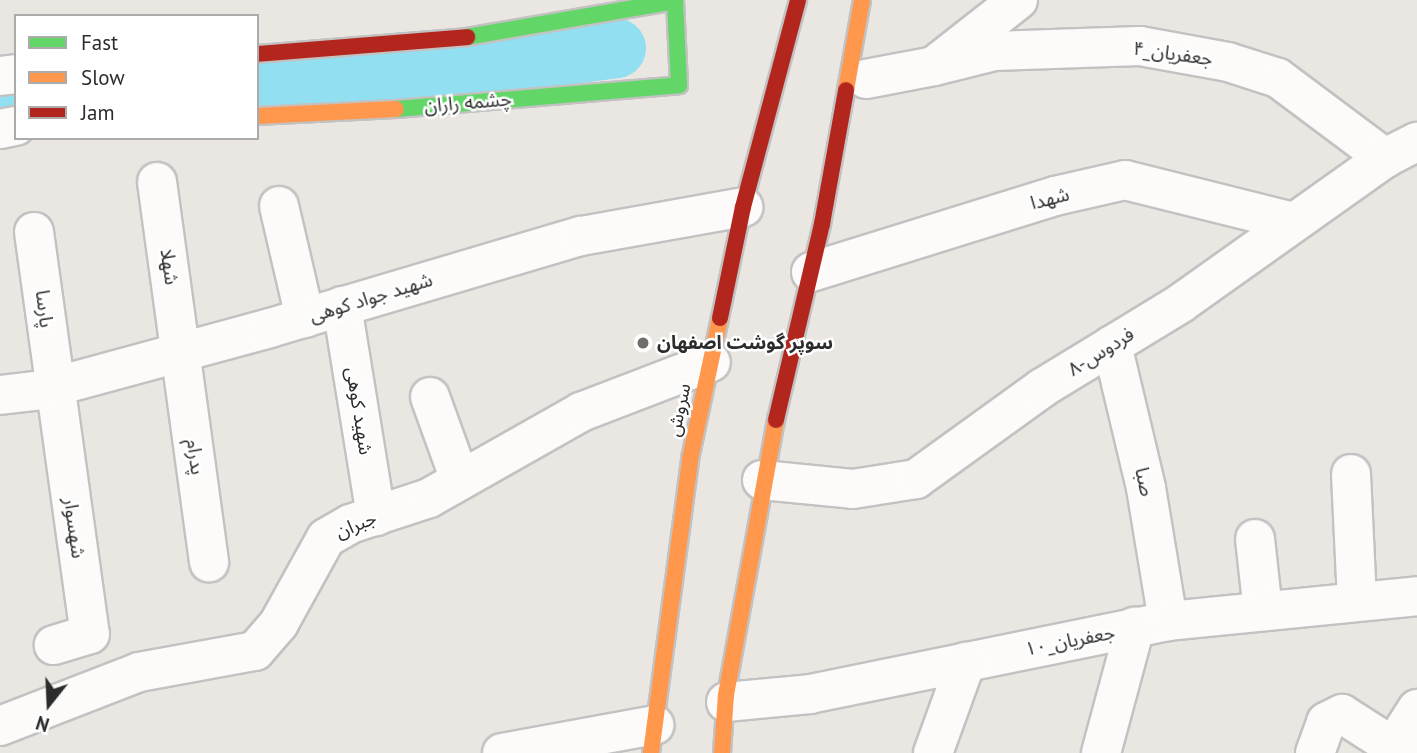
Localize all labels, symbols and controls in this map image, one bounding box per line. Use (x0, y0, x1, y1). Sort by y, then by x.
legend (14, 14, 259, 140)
text: Fast (81, 29, 118, 56)
street label: ۴_جعفریان (1132, 37, 1214, 71)
text: Slow (81, 64, 125, 91)
street label: چشمه راران (423, 88, 513, 118)
text: Jam (81, 99, 115, 126)
street label: شهدا (1028, 183, 1072, 215)
street label: شهلا (155, 248, 183, 286)
street label: شهید جواد کوهی (307, 268, 435, 328)
street label: پارسا (30, 289, 58, 329)
street label: ۸-فردوس (1064, 323, 1138, 381)
place label: سوپر گوشت اصفهان (657, 332, 833, 354)
marker: سوپر گوشت اصفهان (635, 335, 651, 351)
street label: شهید کوهی (341, 366, 377, 456)
street label: سروش (662, 381, 696, 439)
street label: پدرام (181, 438, 209, 476)
street label: صبا (1130, 465, 1158, 499)
street label: شهسوار (58, 496, 90, 560)
street label: جبران (332, 507, 380, 543)
street label: ۱۰_جعفریان (1023, 621, 1117, 661)
north arrow (14, 669, 84, 739)
text: N (33, 711, 52, 737)

